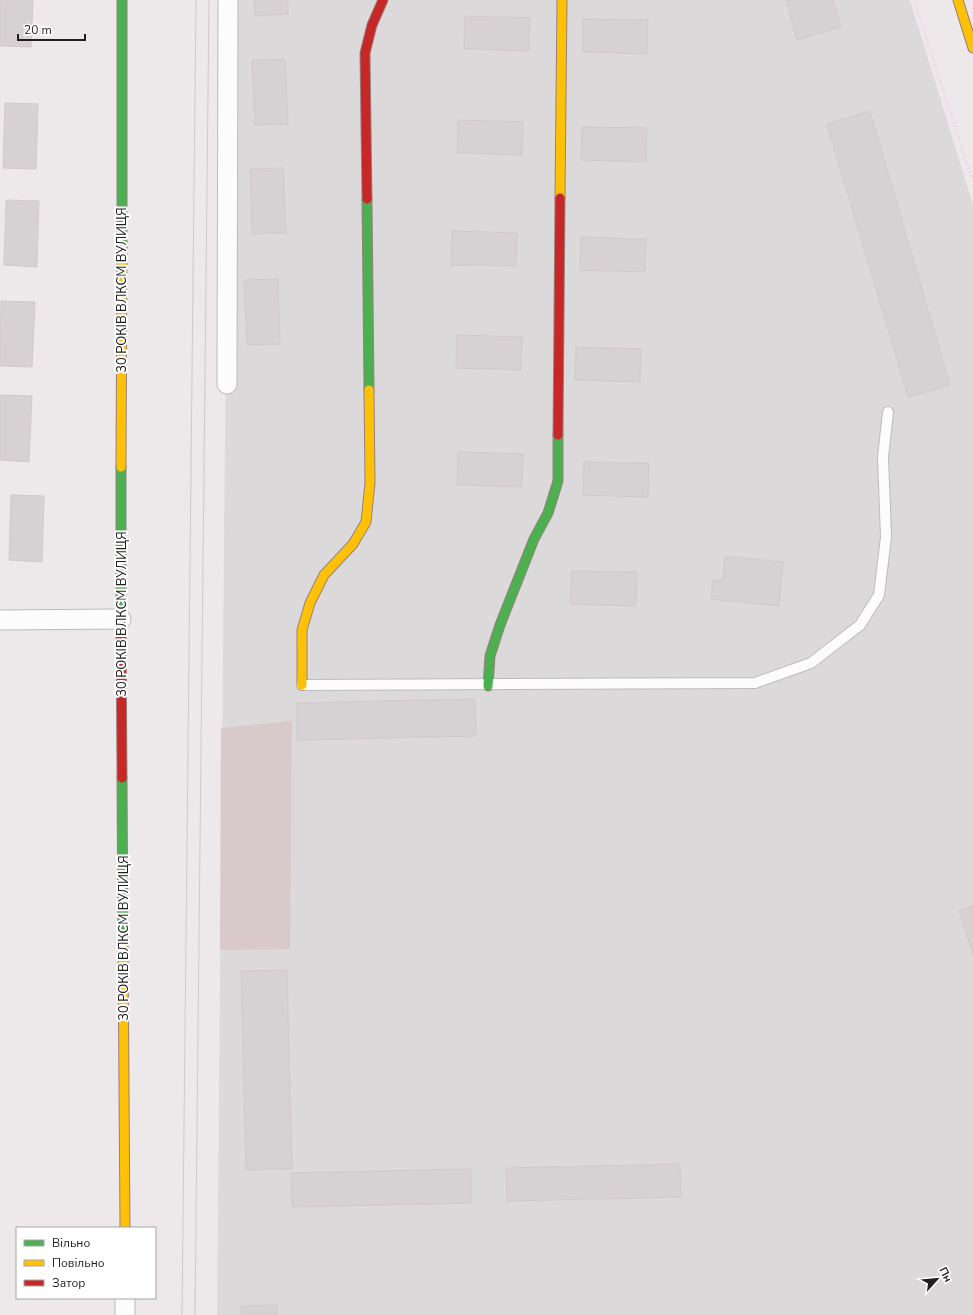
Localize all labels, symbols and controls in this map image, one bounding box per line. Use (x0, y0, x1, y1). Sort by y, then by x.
scale bar (18, 16, 85, 42)
text: 20 m (24, 22, 52, 38)
street label: 30 РОКІВ ВЛКСМ ВУЛИЦЯ (113, 207, 131, 373)
street label: 30 РОКІВ ВЛКСМ ВУЛИЦЯ (113, 531, 131, 697)
street label: 30 РОКІВ ВЛКСМ ВУЛИЦЯ (115, 855, 133, 1021)
legend (16, 1227, 156, 1299)
text: Вільно (52, 1235, 90, 1251)
text: Повільно (52, 1255, 105, 1271)
north arrow (917, 1259, 957, 1299)
text: Пн (935, 1265, 956, 1285)
text: Затор (52, 1275, 85, 1291)

